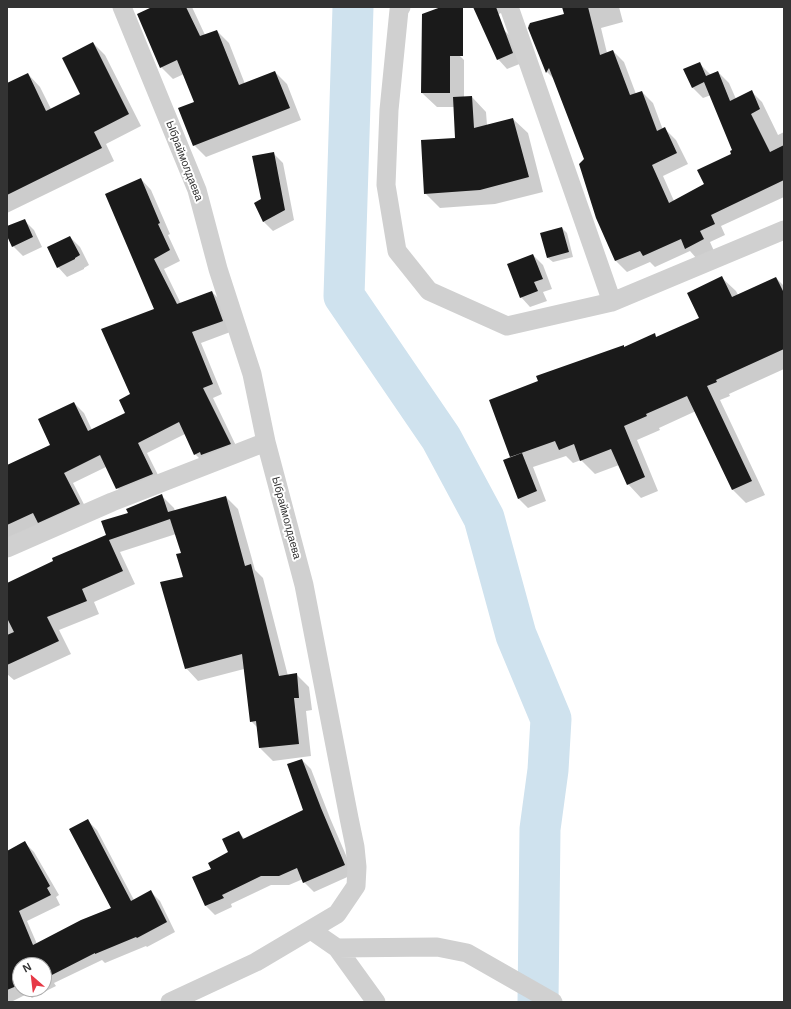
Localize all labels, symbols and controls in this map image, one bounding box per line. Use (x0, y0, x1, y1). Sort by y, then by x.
street label: Ыбраймолдаева (163, 119, 205, 203)
street label: Ыбраймолдаева (269, 475, 303, 561)
north arrow (12, 957, 52, 997)
text: N (21, 960, 33, 974)

